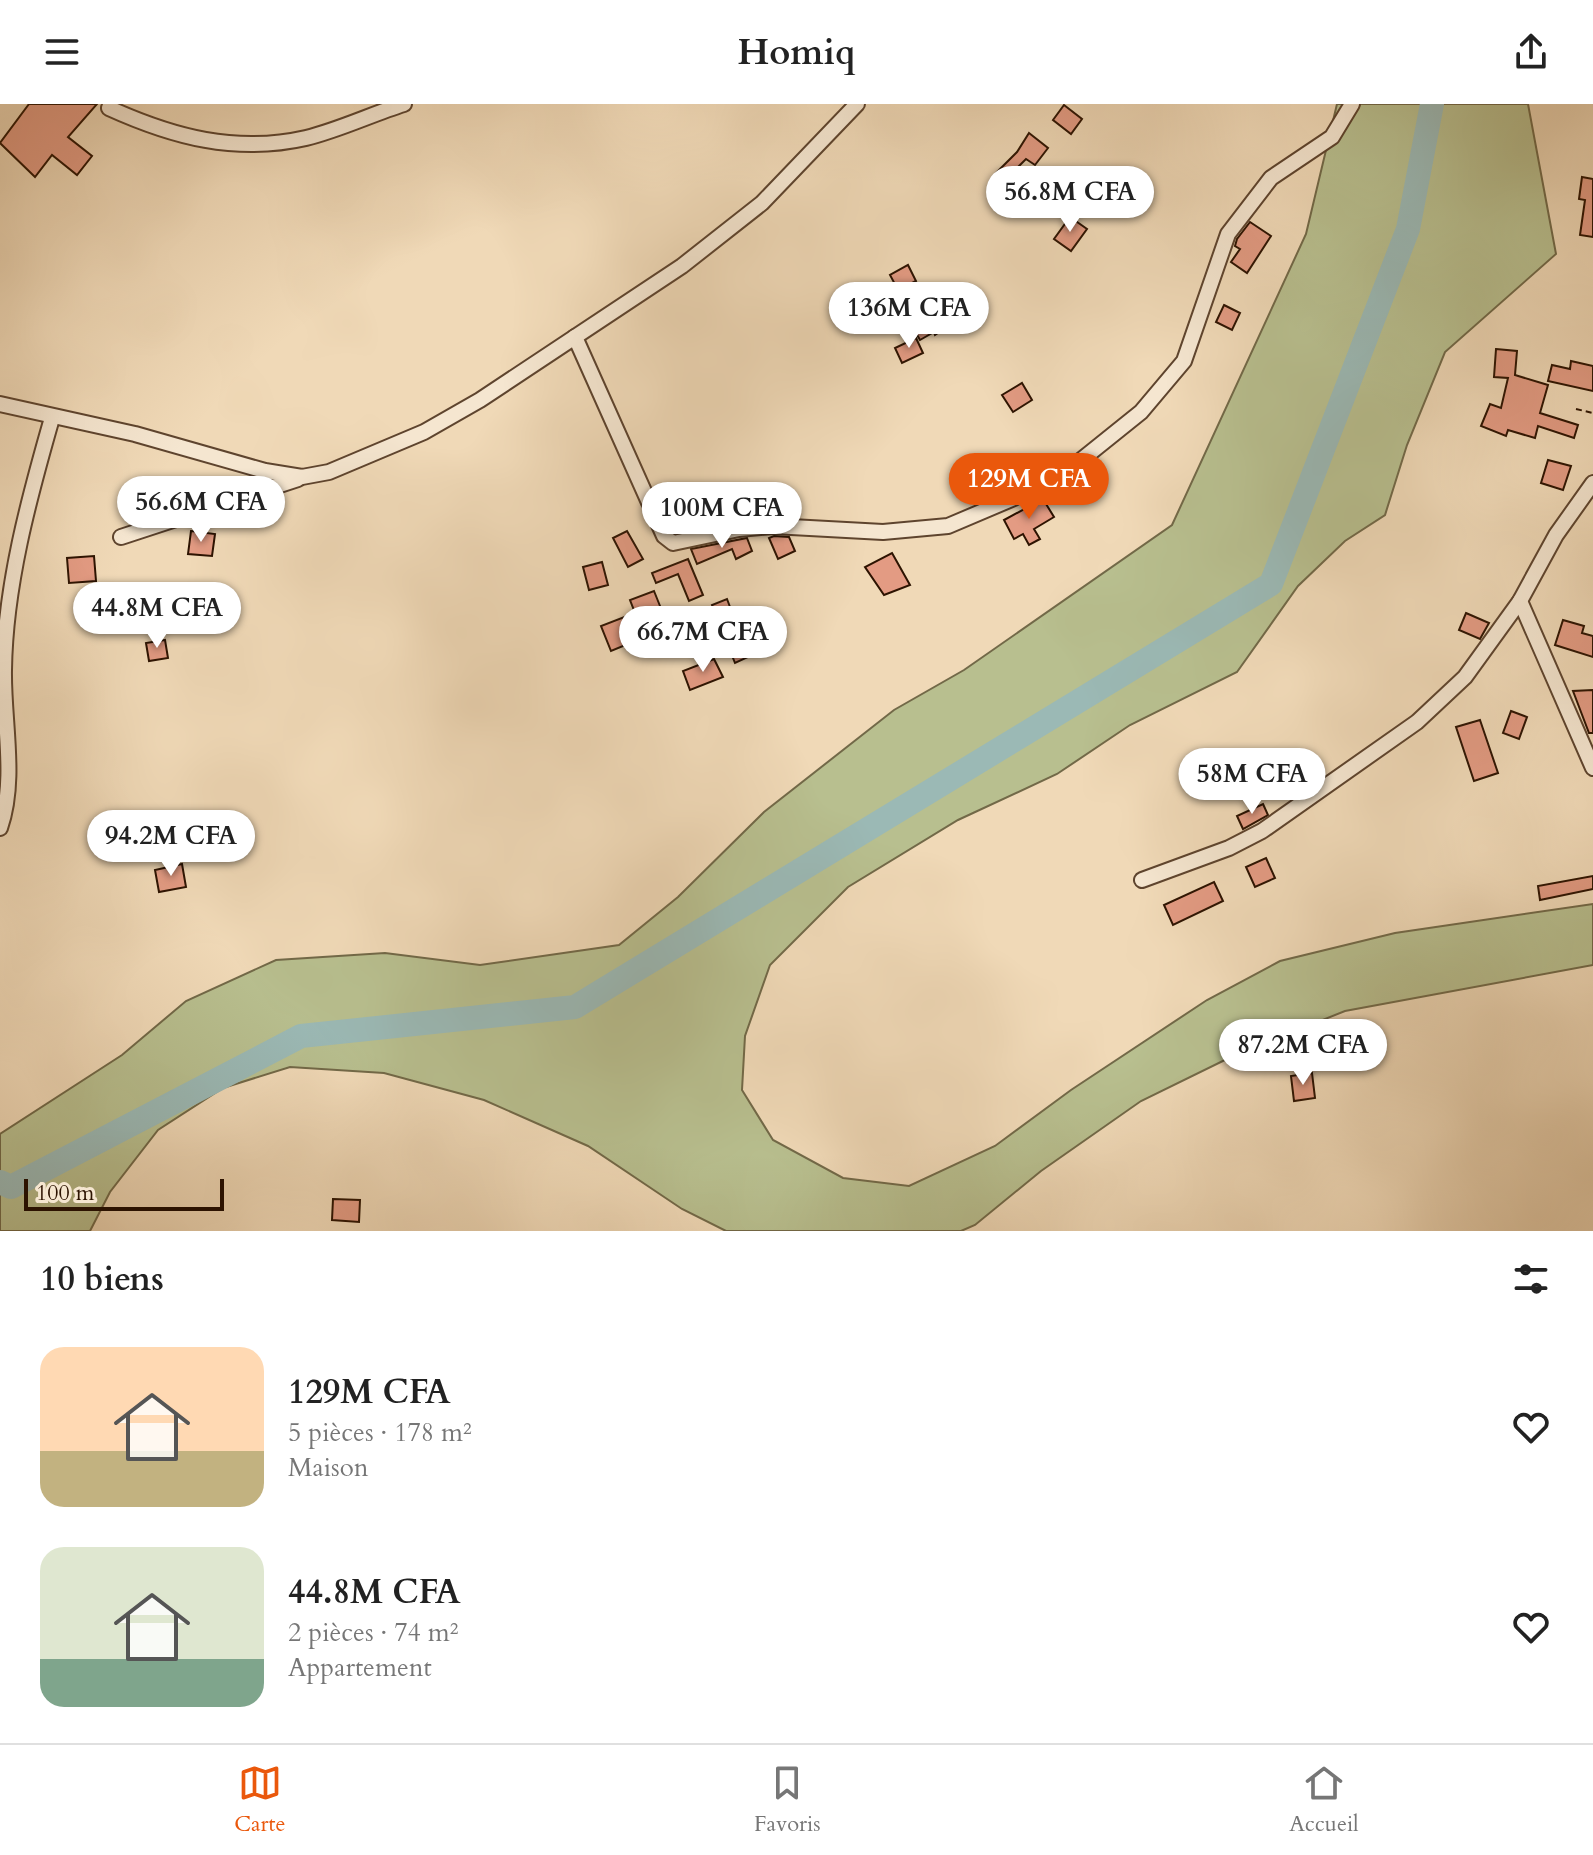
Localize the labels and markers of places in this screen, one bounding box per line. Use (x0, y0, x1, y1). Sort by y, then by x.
pin: 56.8M CFA (978, 166, 1162, 234)
pin: 136M CFA (826, 282, 992, 350)
pin: 129M CFA (946, 453, 1112, 521)
pin: 56.6M CFA (109, 476, 293, 544)
pin: 100M CFA (639, 482, 805, 550)
pin: 44.8M CFA (65, 582, 249, 650)
pin: 66.7M CFA (611, 606, 795, 674)
pin: 58M CFA (1178, 748, 1326, 816)
pin: 94.2M CFA (79, 810, 263, 878)
pin: 87.2M CFA (1211, 1019, 1395, 1087)

